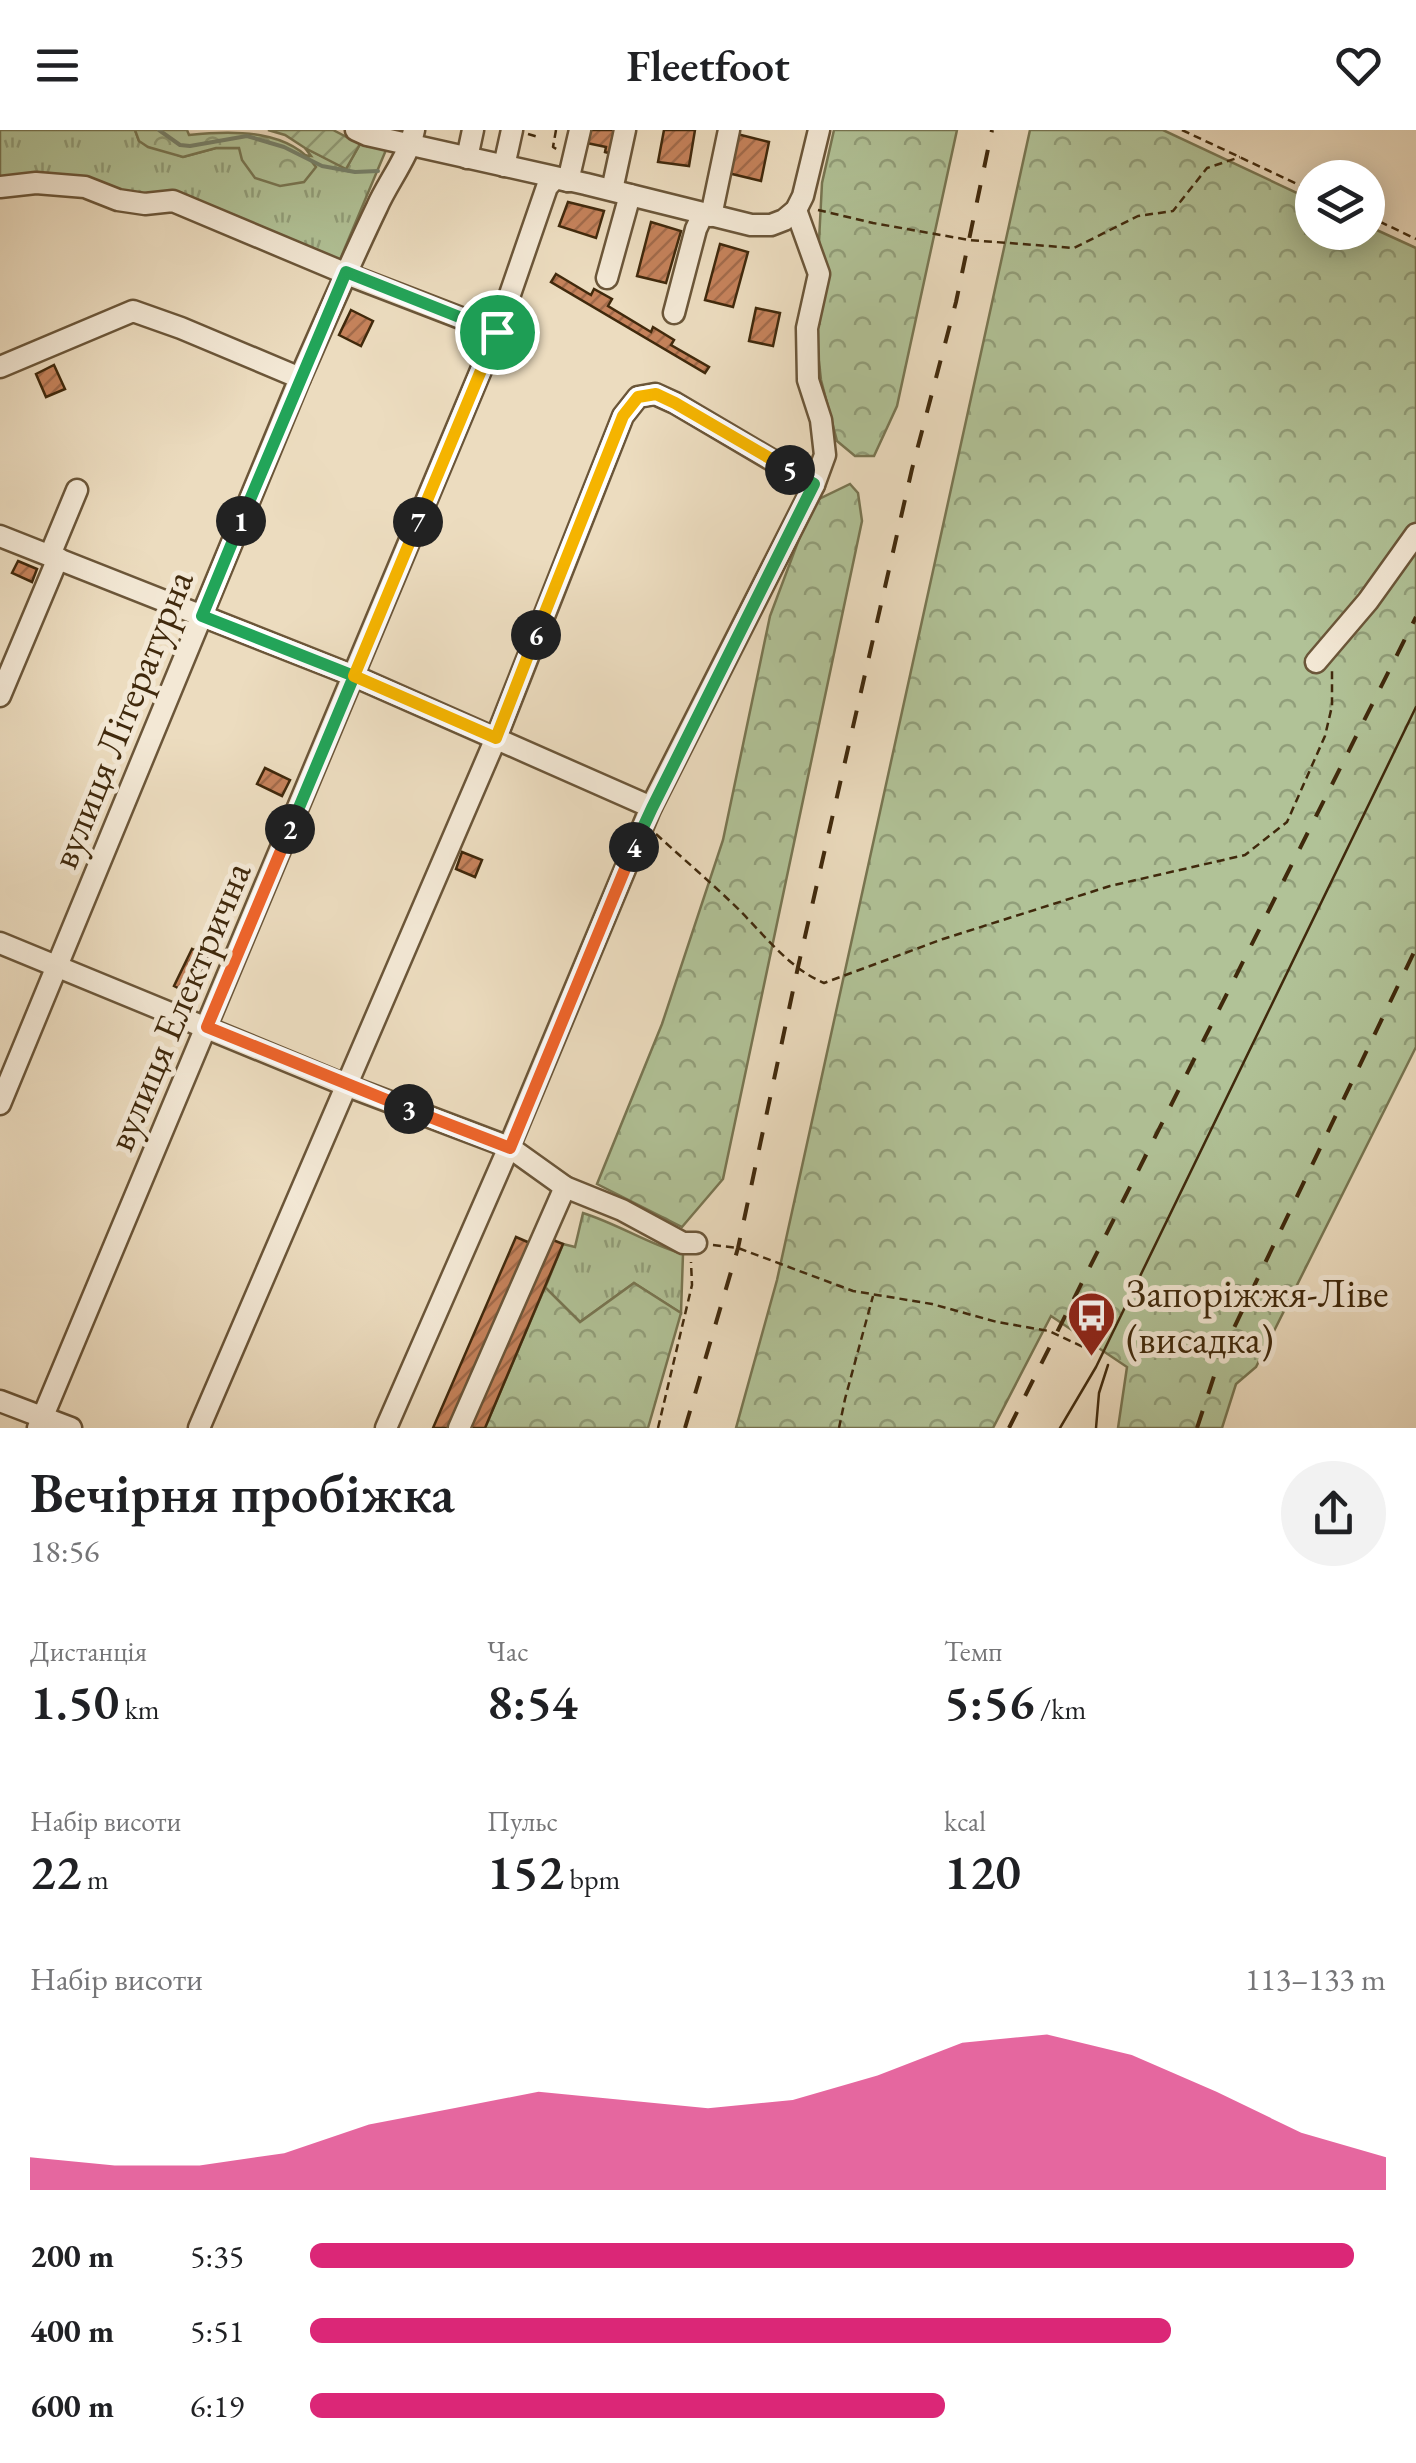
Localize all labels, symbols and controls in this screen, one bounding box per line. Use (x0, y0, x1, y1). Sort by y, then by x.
text: Fleetfoot (626, 36, 790, 94)
icon: menu (30, 38, 85, 93)
icon: heart (1331, 38, 1386, 93)
map controls (1295, 160, 1385, 250)
button: layers (1295, 160, 1385, 250)
pin (455, 290, 540, 375)
icon: arrive (470, 305, 525, 360)
pin: 5 (765, 445, 815, 495)
text: 5 (783, 452, 797, 488)
pin: 1 (216, 496, 266, 546)
pin: 7 (393, 497, 443, 547)
text: 1 (234, 503, 248, 539)
text: 7 (411, 504, 425, 540)
street label: вулиця Літературна (37, 562, 205, 876)
pin: 6 (511, 610, 561, 660)
text: 6 (529, 617, 543, 653)
pin: 2 (265, 804, 315, 854)
text: 2 (283, 811, 297, 847)
pin: 4 (609, 822, 659, 872)
text: 4 (627, 829, 641, 865)
street label: вулиця Електрична (94, 853, 262, 1158)
pin: 3 (384, 1084, 434, 1134)
text: 3 (402, 1091, 416, 1127)
place label: Запоріжжя-Ліве (висадка) (1126, 1267, 1389, 1365)
bus stop icon: Запоріжжя-Ліве (висадка) (1065, 1290, 1117, 1358)
text: Вечірня пробіжка (30, 1457, 455, 1528)
button: share (1281, 1461, 1386, 1566)
text: 18:56 (30, 1530, 99, 1572)
text: Дистанція (30, 1633, 147, 1669)
text: Час (487, 1633, 529, 1669)
text: Темп (944, 1633, 1002, 1669)
text: 1.50 (30, 1669, 119, 1734)
text: 8:54 (487, 1669, 578, 1734)
text: 5:56 (944, 1669, 1035, 1734)
text: km (119, 1691, 160, 1727)
text: /km (1035, 1691, 1086, 1727)
text: Набір висоти (30, 1803, 181, 1839)
text: Пульс (487, 1803, 558, 1839)
text: kcal (944, 1803, 986, 1839)
text: 22 (30, 1839, 81, 1904)
text: 152 (487, 1839, 564, 1904)
text: 120 (944, 1839, 1021, 1904)
text: m (81, 1861, 109, 1897)
text: bpm (564, 1861, 620, 1897)
text: Набір висоти (30, 1958, 203, 2000)
text: 113–133 m (1245, 1958, 1386, 2000)
text: 200 m (30, 2235, 114, 2277)
text: 5:35 (190, 2235, 244, 2277)
text: 400 m (30, 2310, 114, 2352)
text: 5:51 (190, 2310, 244, 2352)
text: 600 m (30, 2385, 114, 2427)
text: 6:19 (190, 2385, 244, 2427)

